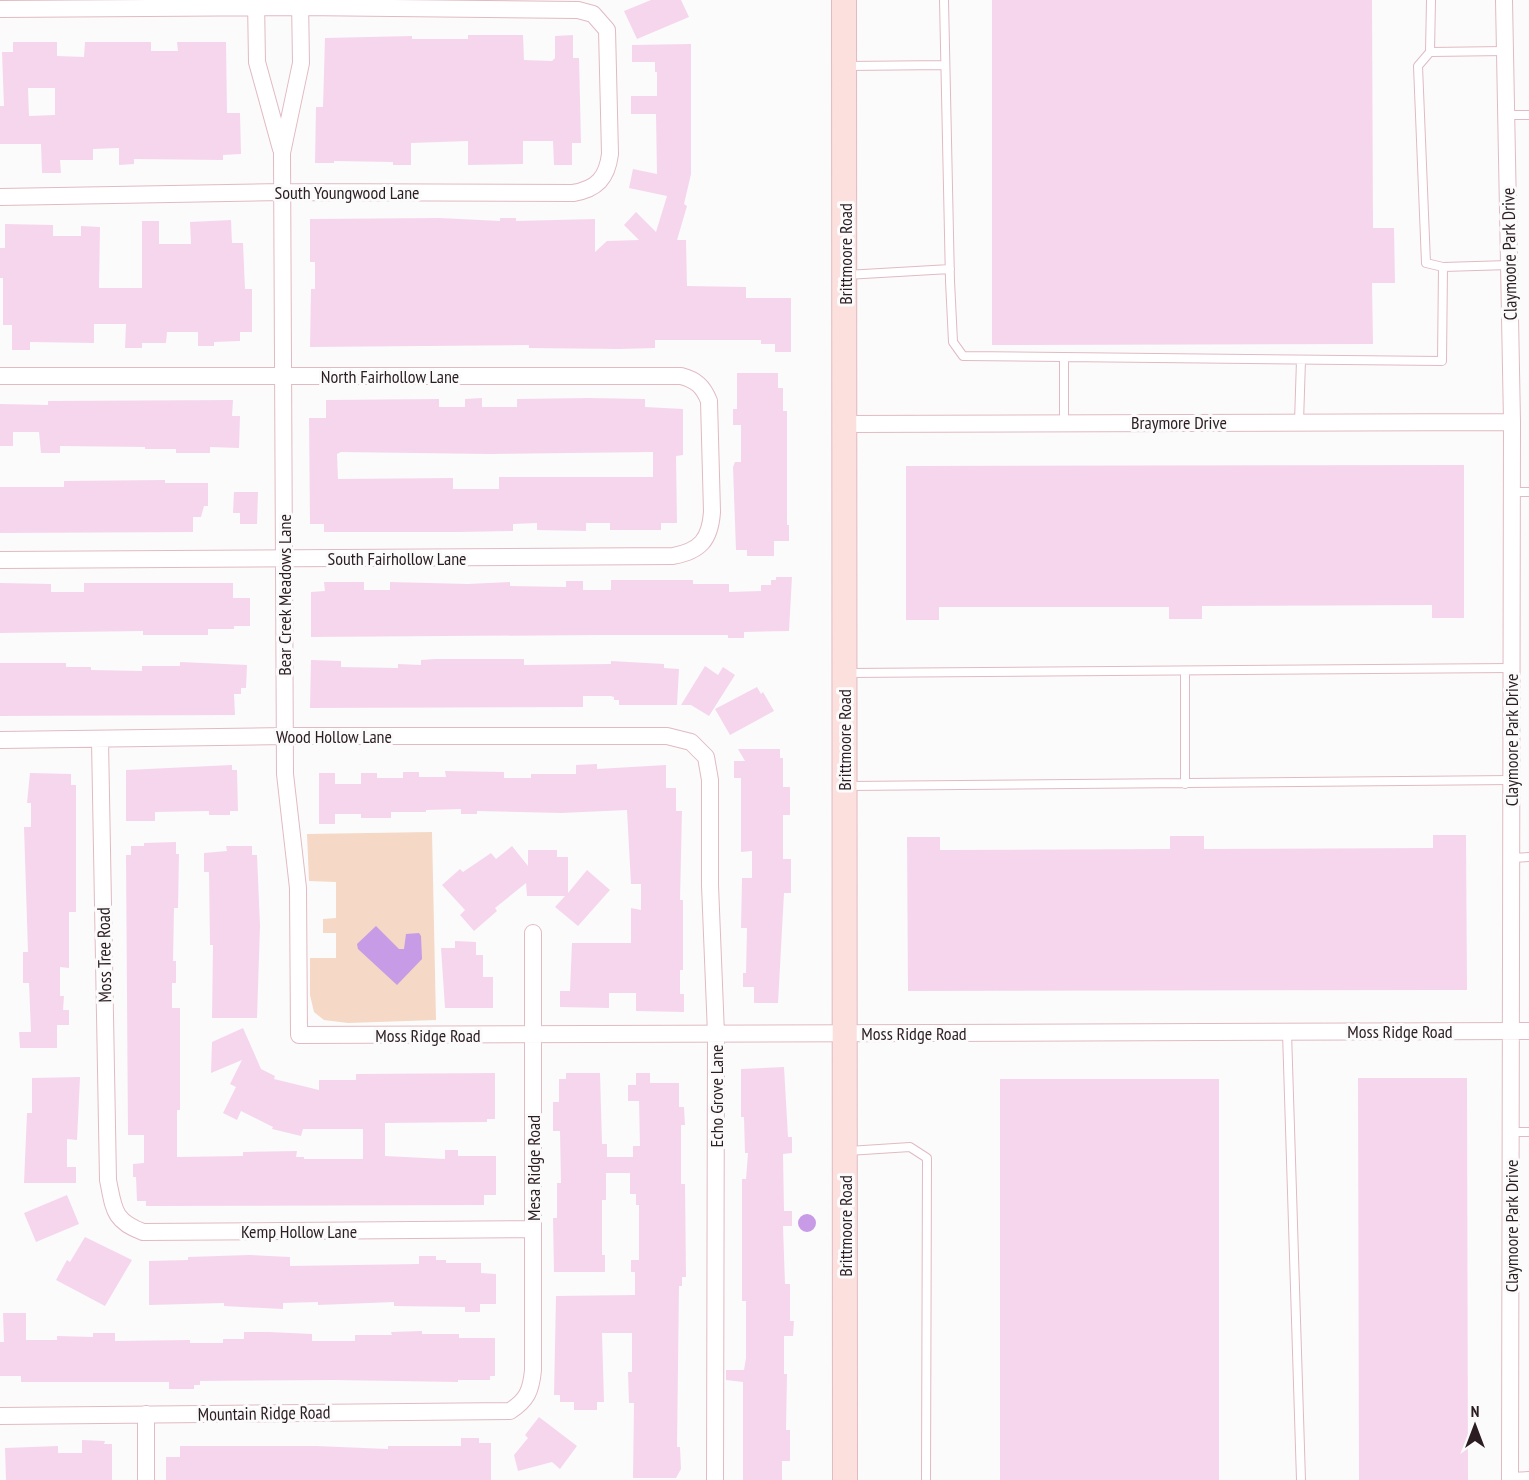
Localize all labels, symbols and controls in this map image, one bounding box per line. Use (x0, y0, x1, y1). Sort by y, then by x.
street label: South Youngwood Lane (274, 181, 420, 204)
street label: Claymoore Park Drive (1496, 187, 1522, 321)
street label: Brittmoore Road (834, 203, 857, 305)
street label: North Fairhollow Lane (321, 365, 459, 388)
street label: Braymore Drive (1131, 411, 1227, 434)
street label: Bear Creek Meadows Lane (273, 514, 296, 676)
street label: South Fairhollow Lane (328, 547, 467, 570)
street label: Claymoore Park Drive (1500, 674, 1523, 806)
street label: Brittmoore Road (833, 689, 856, 791)
street label: Wood Hollow Lane (276, 725, 392, 748)
street label: Moss Tree Road (92, 907, 116, 1003)
street label: Moss Ridge Road (1347, 1020, 1453, 1043)
street label: Moss Ridge Road (861, 1022, 967, 1045)
street label: Moss Ridge Road (375, 1024, 481, 1047)
street label: Echo Grove Lane (705, 1044, 728, 1148)
street label: Mesa Ridge Road (522, 1115, 545, 1221)
street label: Claymoore Park Drive (1500, 1160, 1523, 1292)
street label: Brittmoore Road (834, 1175, 857, 1277)
street label: Kemp Hollow Lane (241, 1220, 357, 1243)
north arrow (1445, 1396, 1505, 1456)
street label: Mountain Ridge Road (197, 1400, 331, 1426)
text: N (1471, 1401, 1479, 1421)

